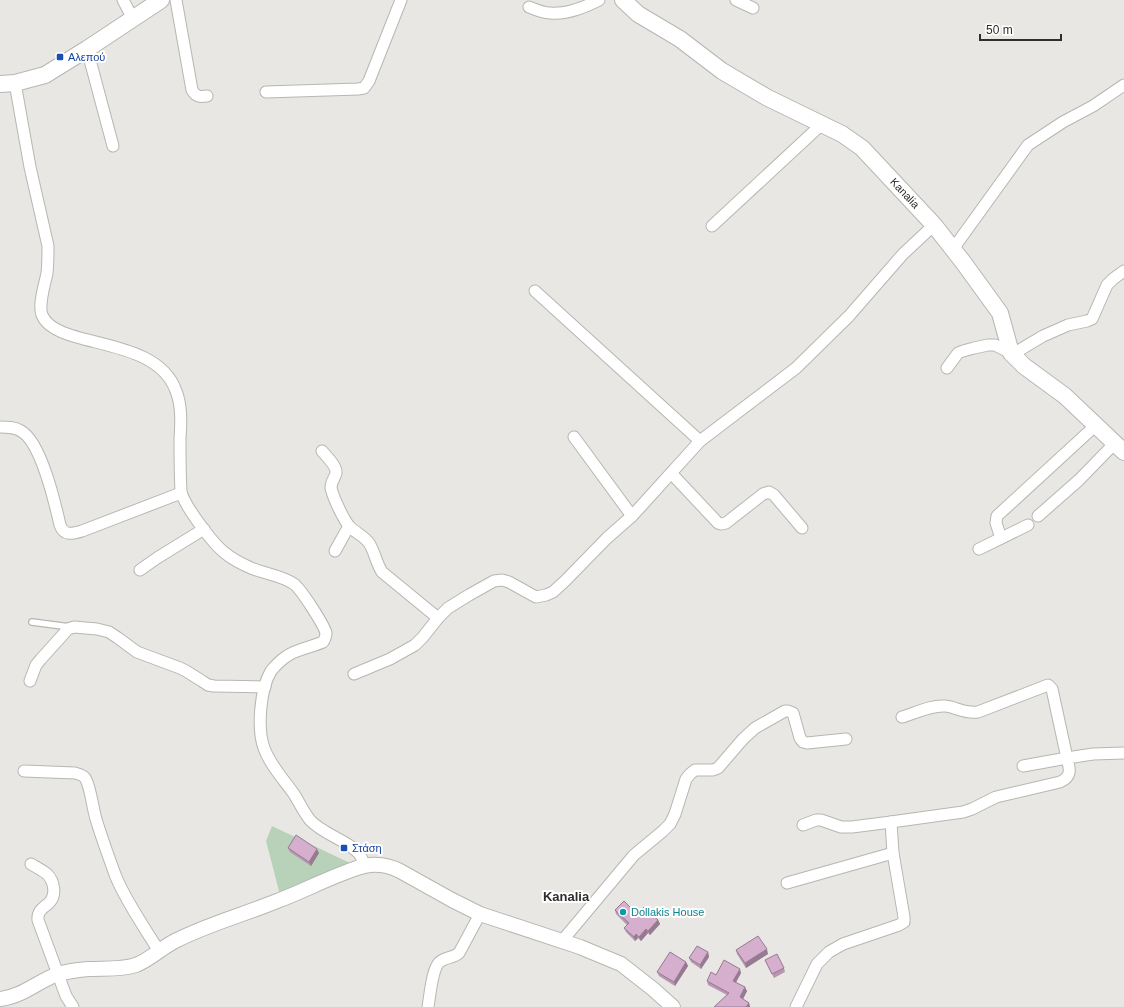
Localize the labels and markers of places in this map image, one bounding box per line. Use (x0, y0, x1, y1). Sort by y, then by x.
place label: Αλεπού (68, 51, 105, 63)
marker: Αλεπού (55, 52, 65, 62)
place label: Στάση (352, 842, 382, 854)
marker: Στάση (339, 843, 349, 853)
place label: Dollakis House (631, 906, 704, 918)
marker: Dollakis House (618, 907, 628, 917)

